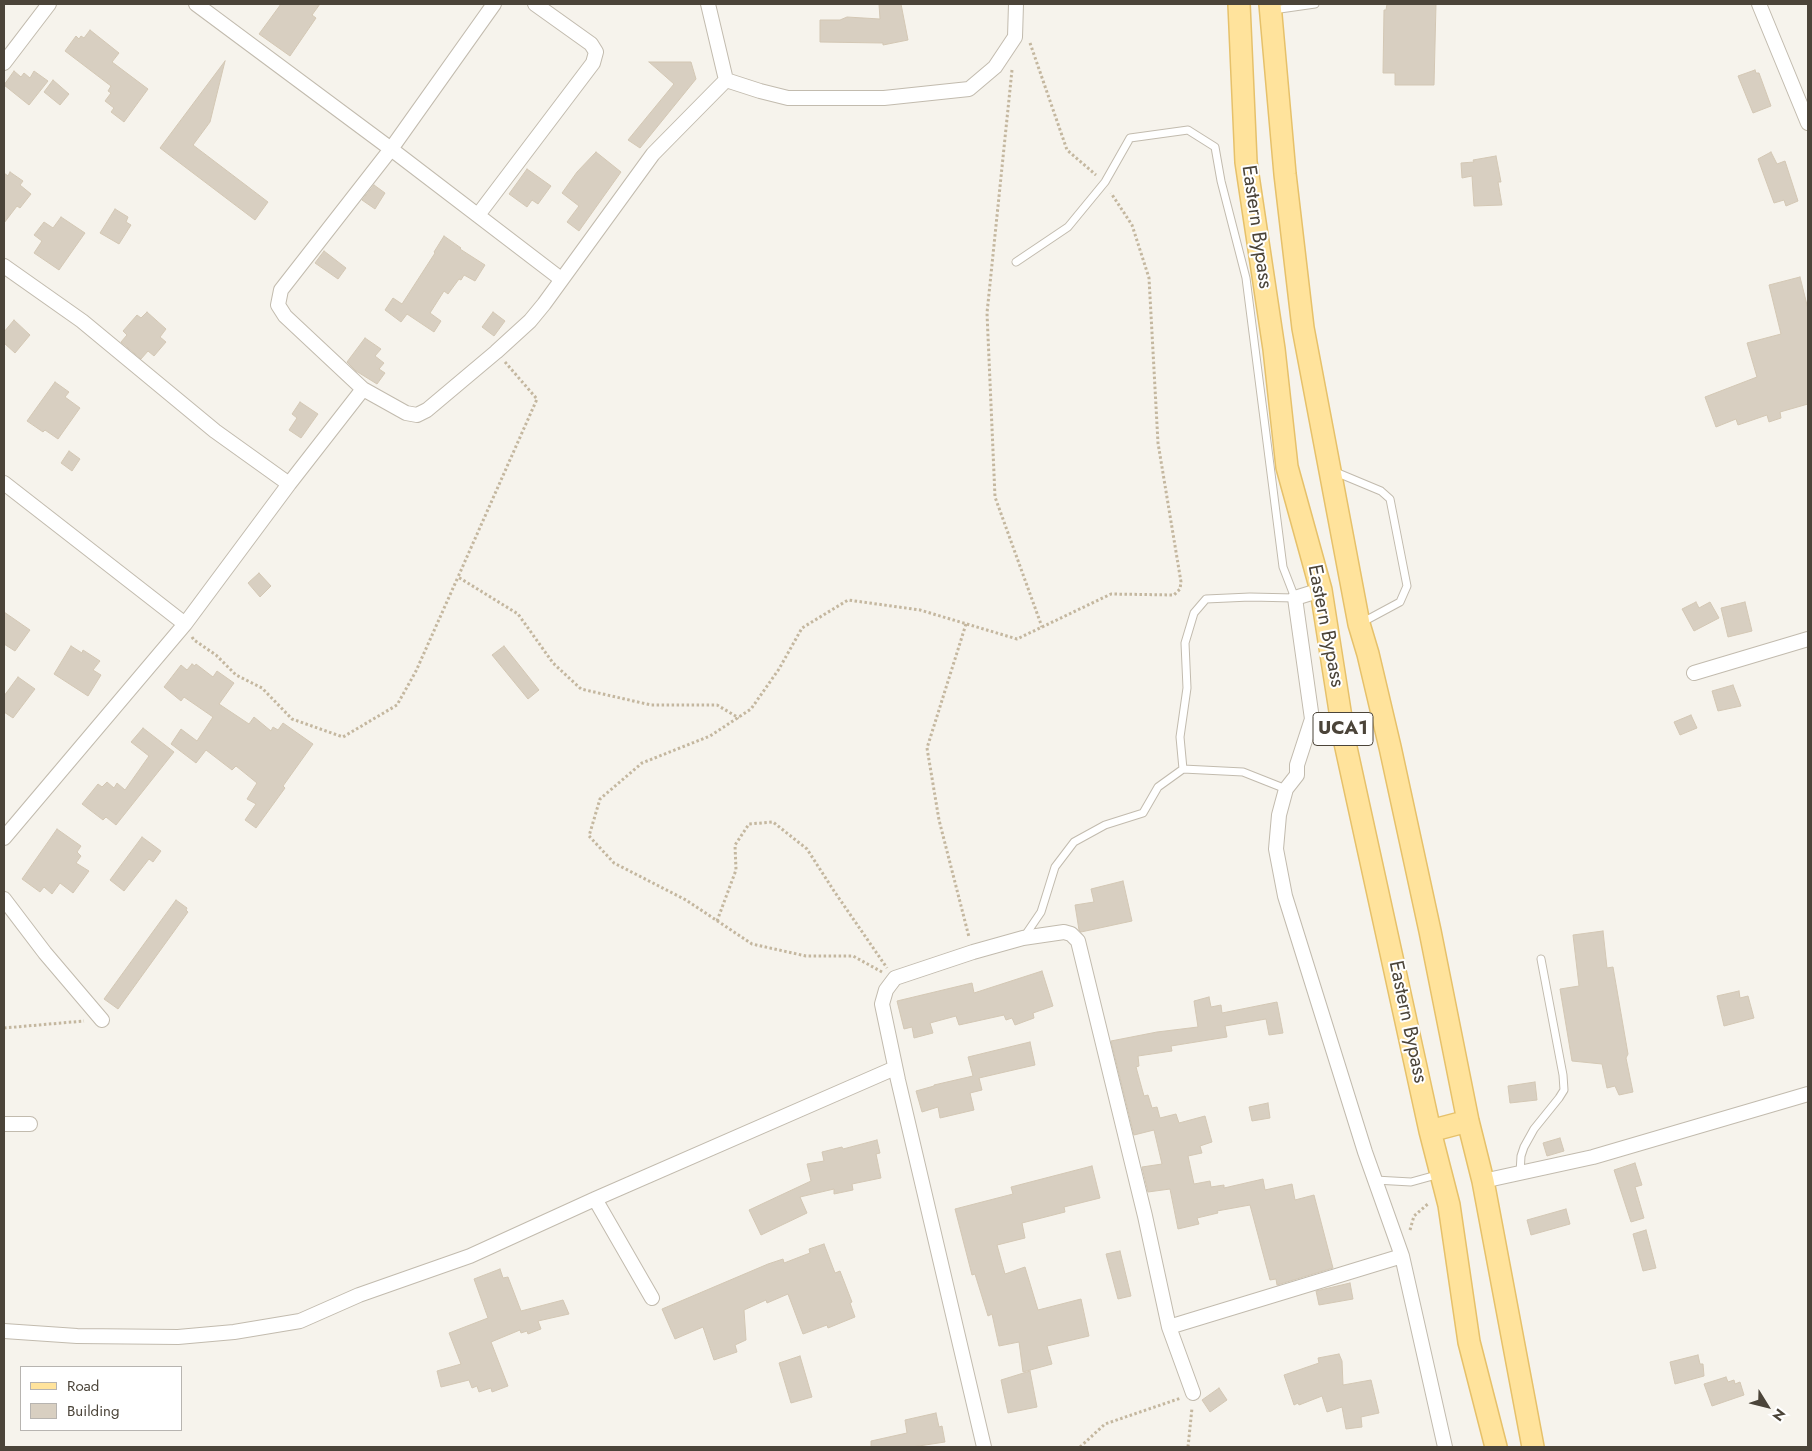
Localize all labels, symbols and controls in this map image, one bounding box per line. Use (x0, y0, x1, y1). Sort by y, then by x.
street label: Eastern Bypass (1235, 164, 1277, 290)
street label: Eastern Bypass (1301, 563, 1349, 689)
road number: UCA1 (1313, 712, 1373, 746)
street label: Eastern Bypass (1382, 959, 1432, 1085)
legend (20, 1366, 182, 1431)
text: Road (67, 1375, 99, 1397)
north arrow (1742, 1381, 1792, 1431)
text: Building (67, 1400, 119, 1422)
text: N (1768, 1404, 1790, 1425)

